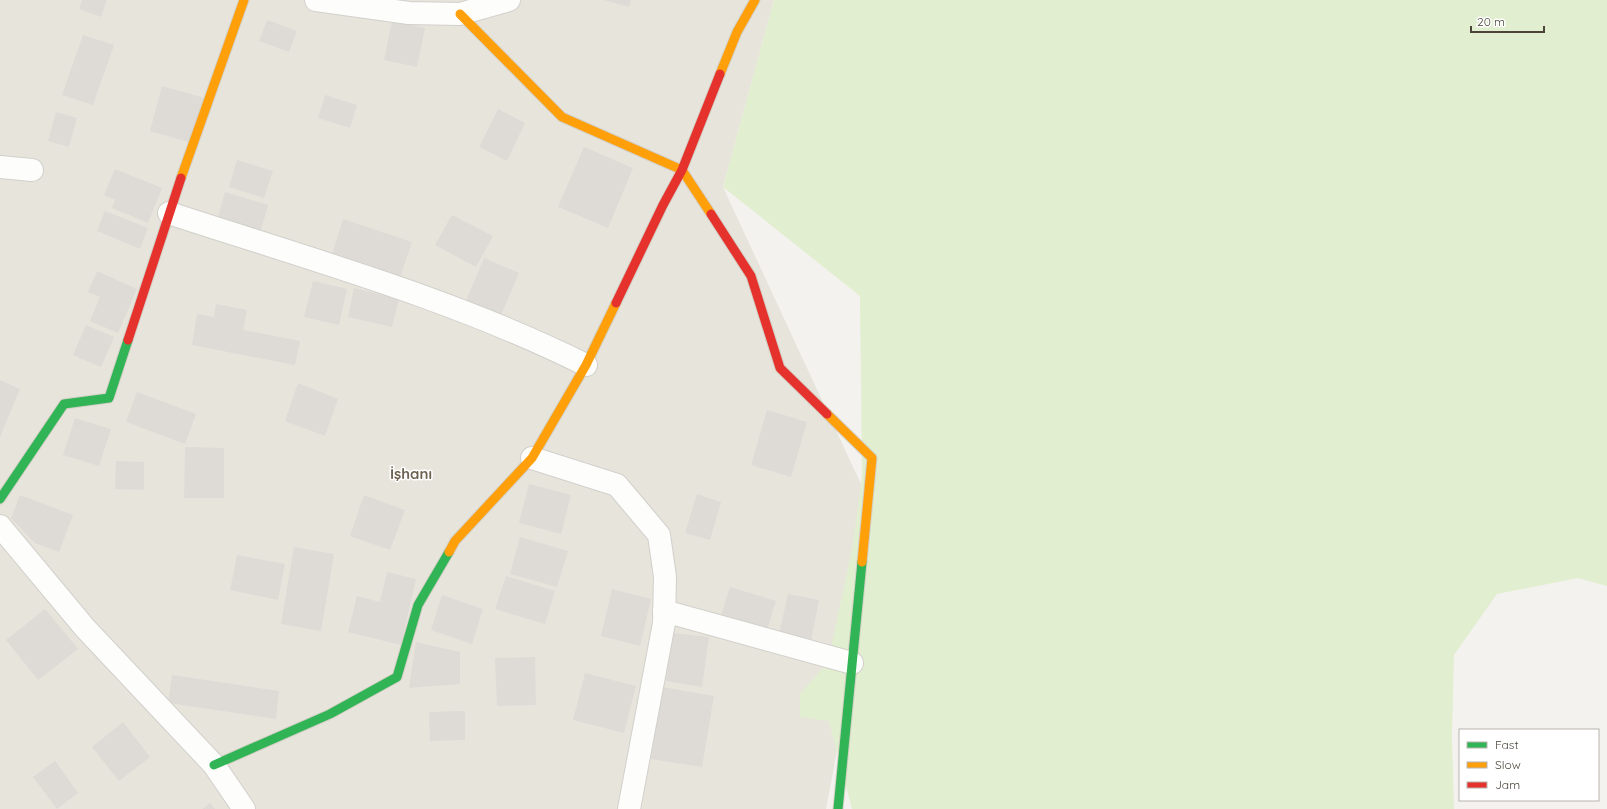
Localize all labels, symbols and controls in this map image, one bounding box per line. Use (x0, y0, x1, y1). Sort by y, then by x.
scale bar (1471, 8, 1544, 34)
text: 20 m (1477, 14, 1505, 29)
district label: İşhanı (390, 464, 432, 483)
legend (1459, 729, 1599, 801)
text: Fast (1495, 737, 1519, 752)
text: Slow (1495, 757, 1521, 772)
text: Jam (1495, 777, 1520, 792)

